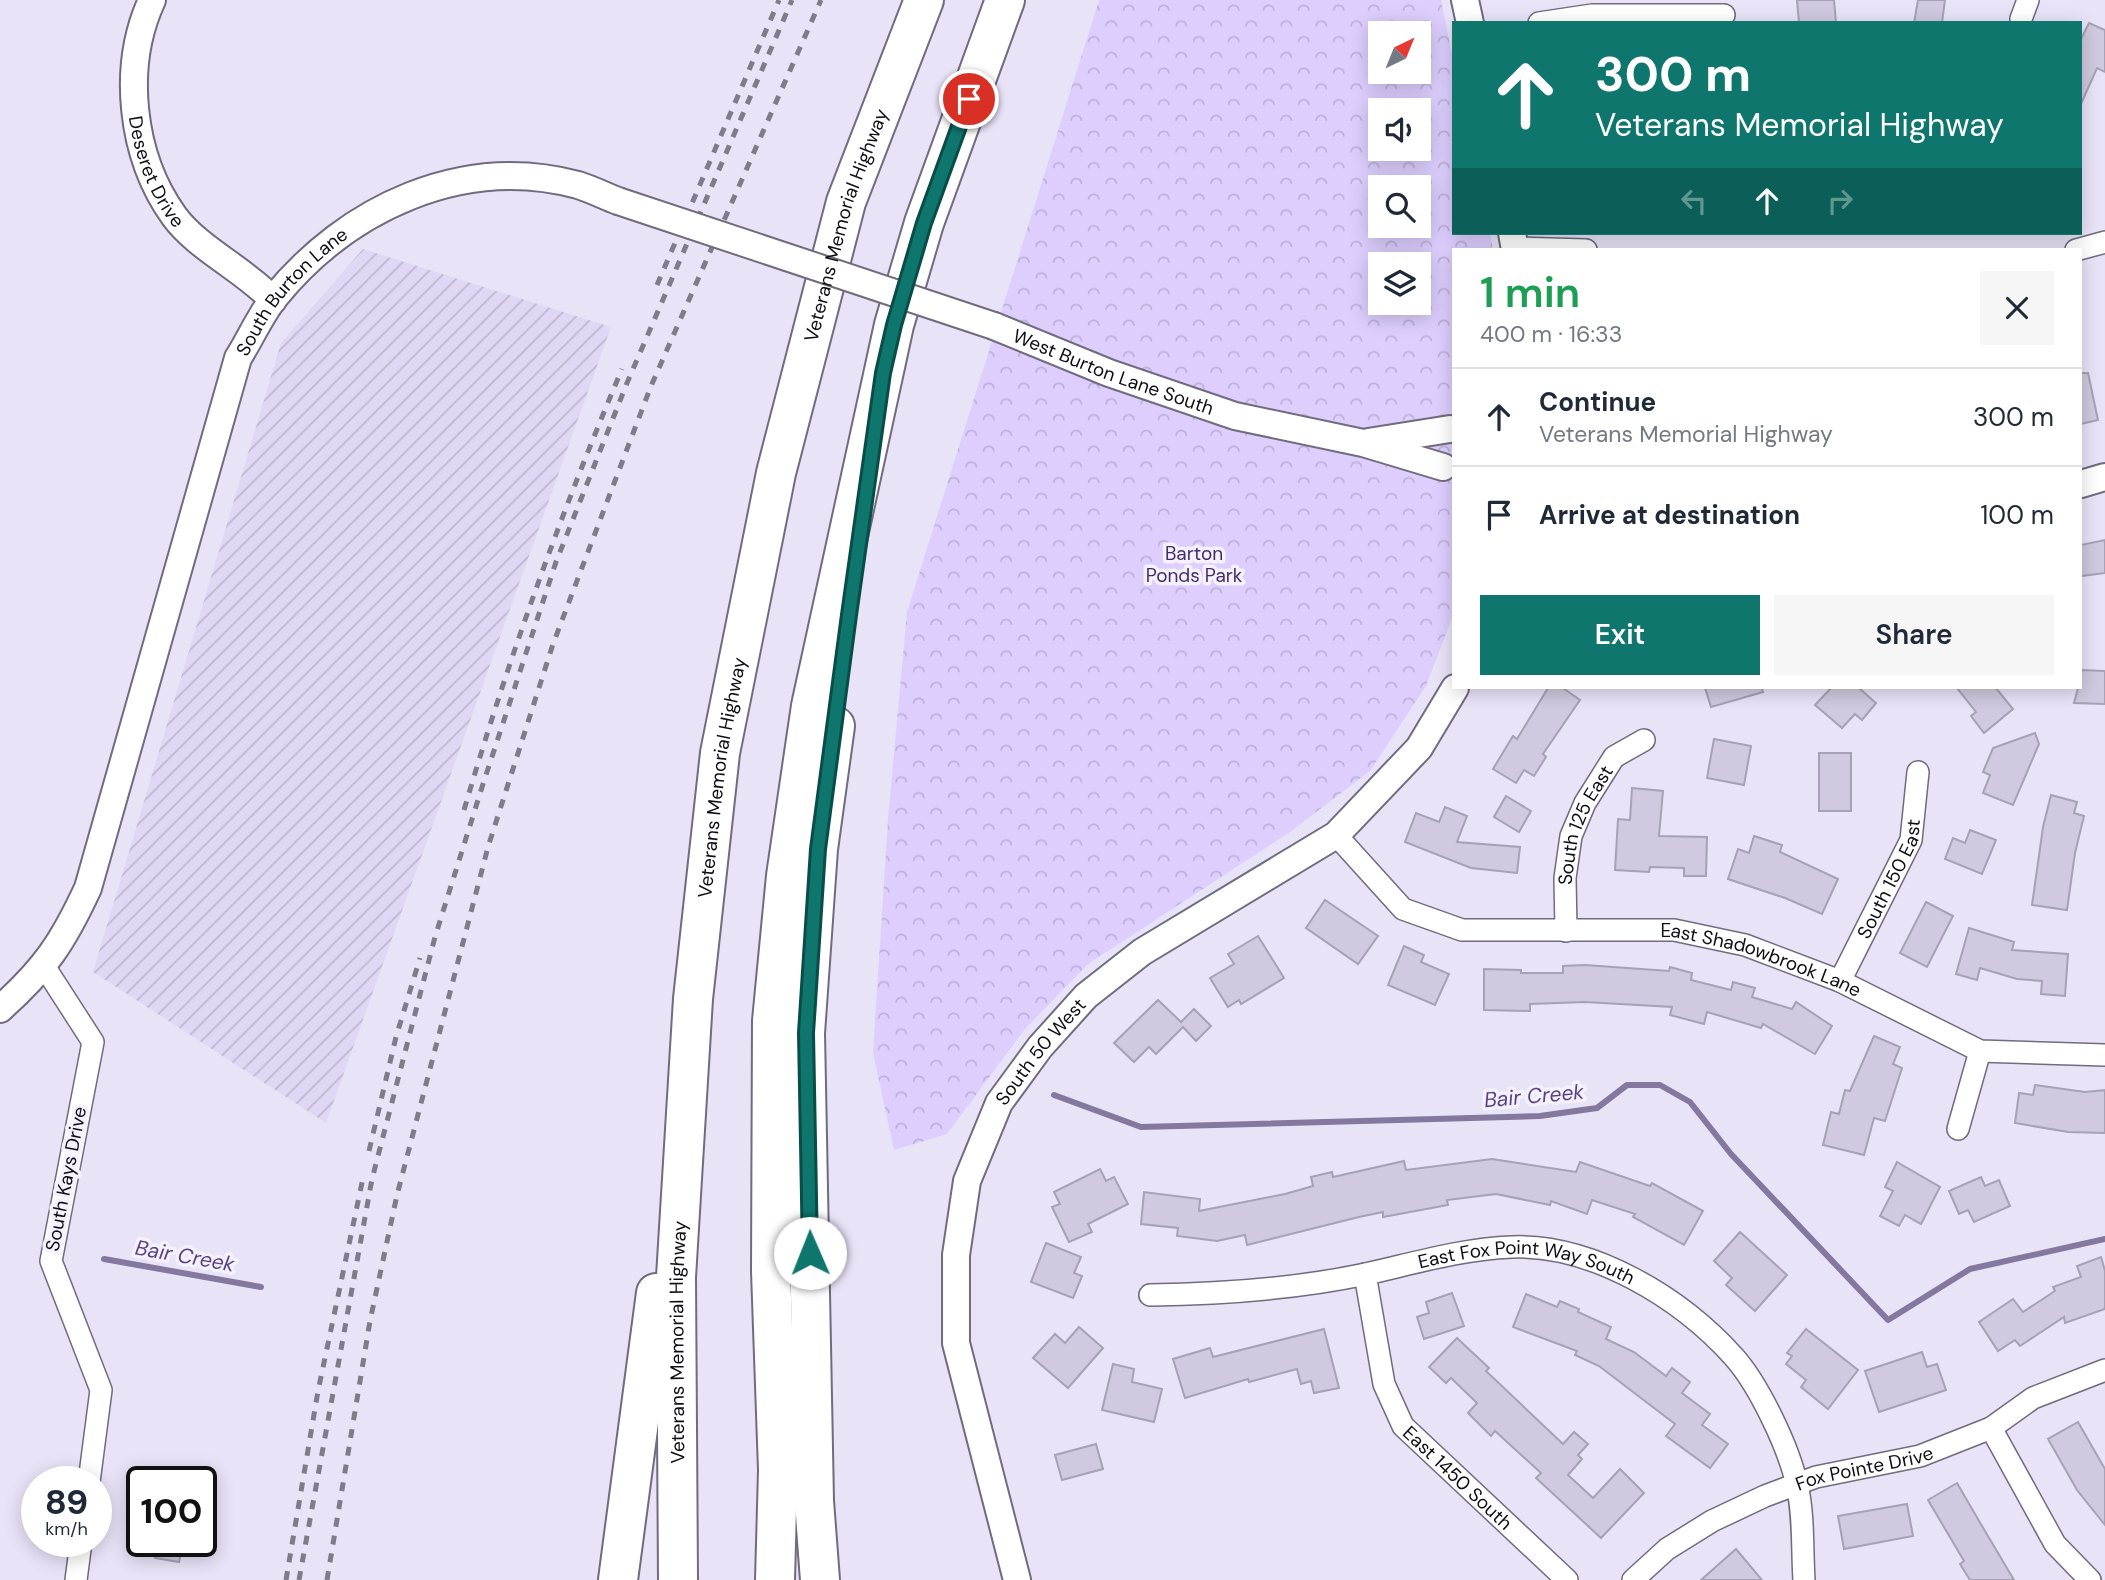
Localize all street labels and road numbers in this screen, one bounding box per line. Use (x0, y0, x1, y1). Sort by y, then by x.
street label: Veterans Memorial Highway (798, 105, 893, 344)
street label: Deseret Drive (123, 114, 190, 232)
street label: South Burton Lane (230, 221, 352, 360)
street label: West Burton Lane South (1009, 323, 1217, 420)
street label: Veterans Memorial Highway (692, 655, 751, 899)
street label: South 125 East (1552, 760, 1618, 885)
street label: South 150 East (1851, 818, 1926, 943)
street label: East Shadowbrook Lane (1660, 917, 1866, 1002)
street label: South 50 West (989, 992, 1091, 1110)
street label: South Kays Drive (40, 1104, 92, 1254)
street label: Veterans Memorial Highway (663, 1219, 692, 1464)
street label: East Fox Point Way South (1415, 1234, 1639, 1290)
street label: East 1450 South (1398, 1420, 1518, 1535)
street label: Fox Pointe Drive (1792, 1440, 1937, 1496)

